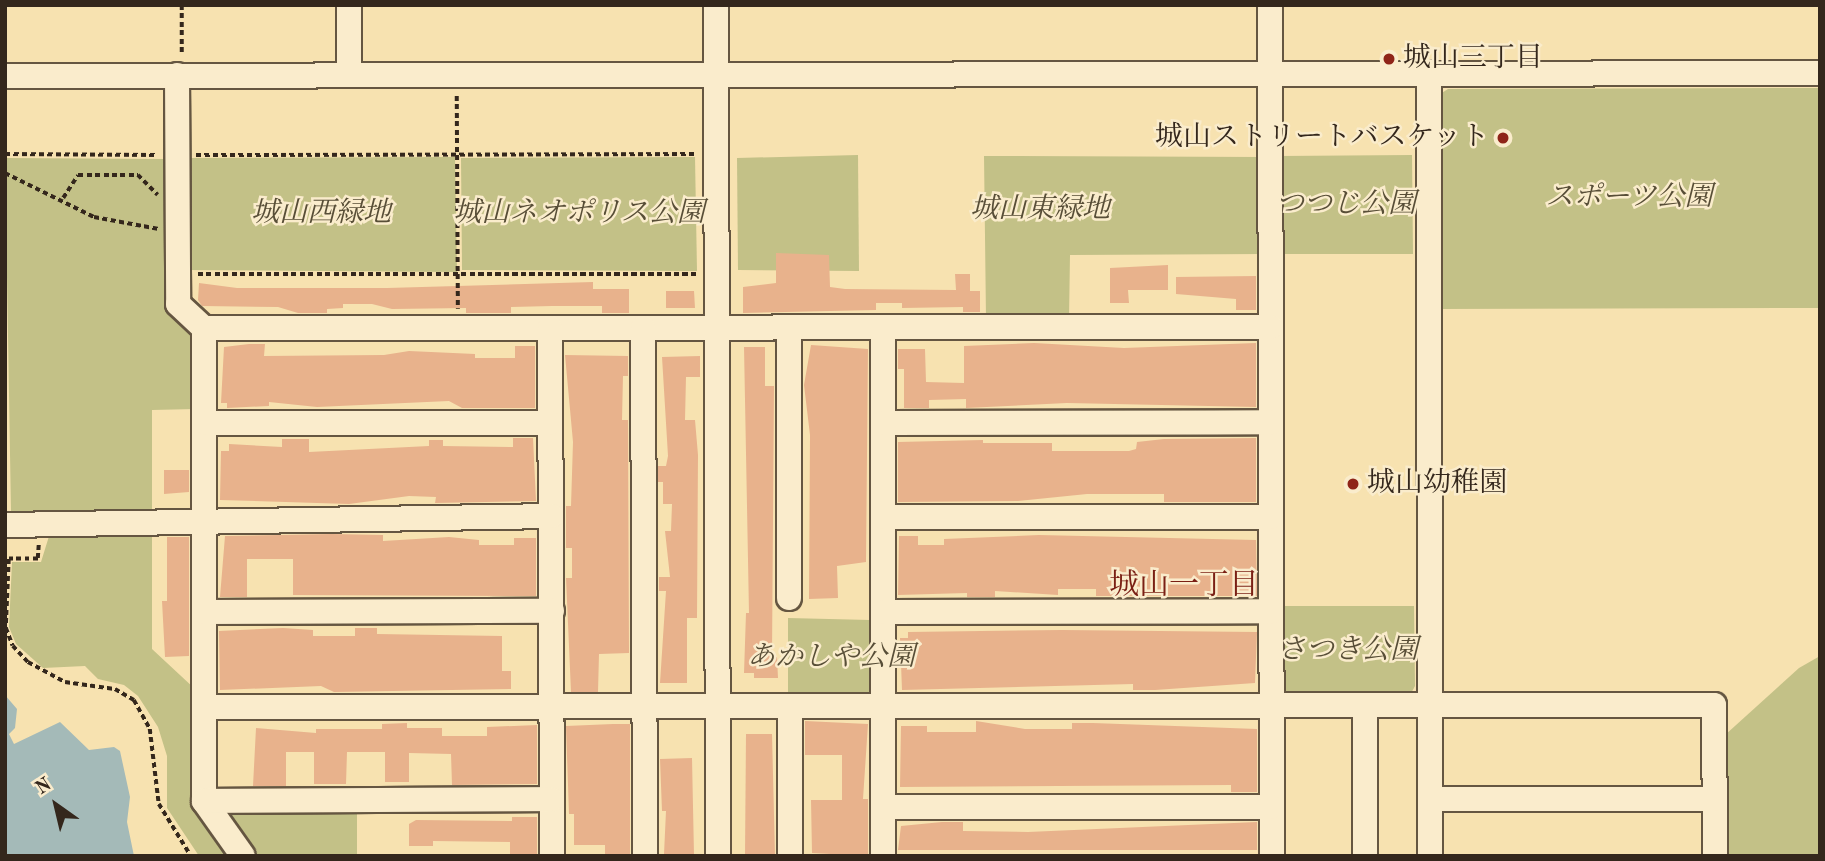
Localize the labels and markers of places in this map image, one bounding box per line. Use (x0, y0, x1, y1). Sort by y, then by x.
place label: 城山三丁目 (1403, 42, 1543, 76)
marker: 城山三丁目 (1381, 51, 1397, 67)
place label: 城山ストリートバスケット (1153, 121, 1489, 155)
marker: 城山ストリートバスケット (1495, 130, 1511, 146)
place label: 城山幼稚園 (1367, 467, 1507, 501)
marker: 城山幼稚園 (1345, 476, 1361, 492)

